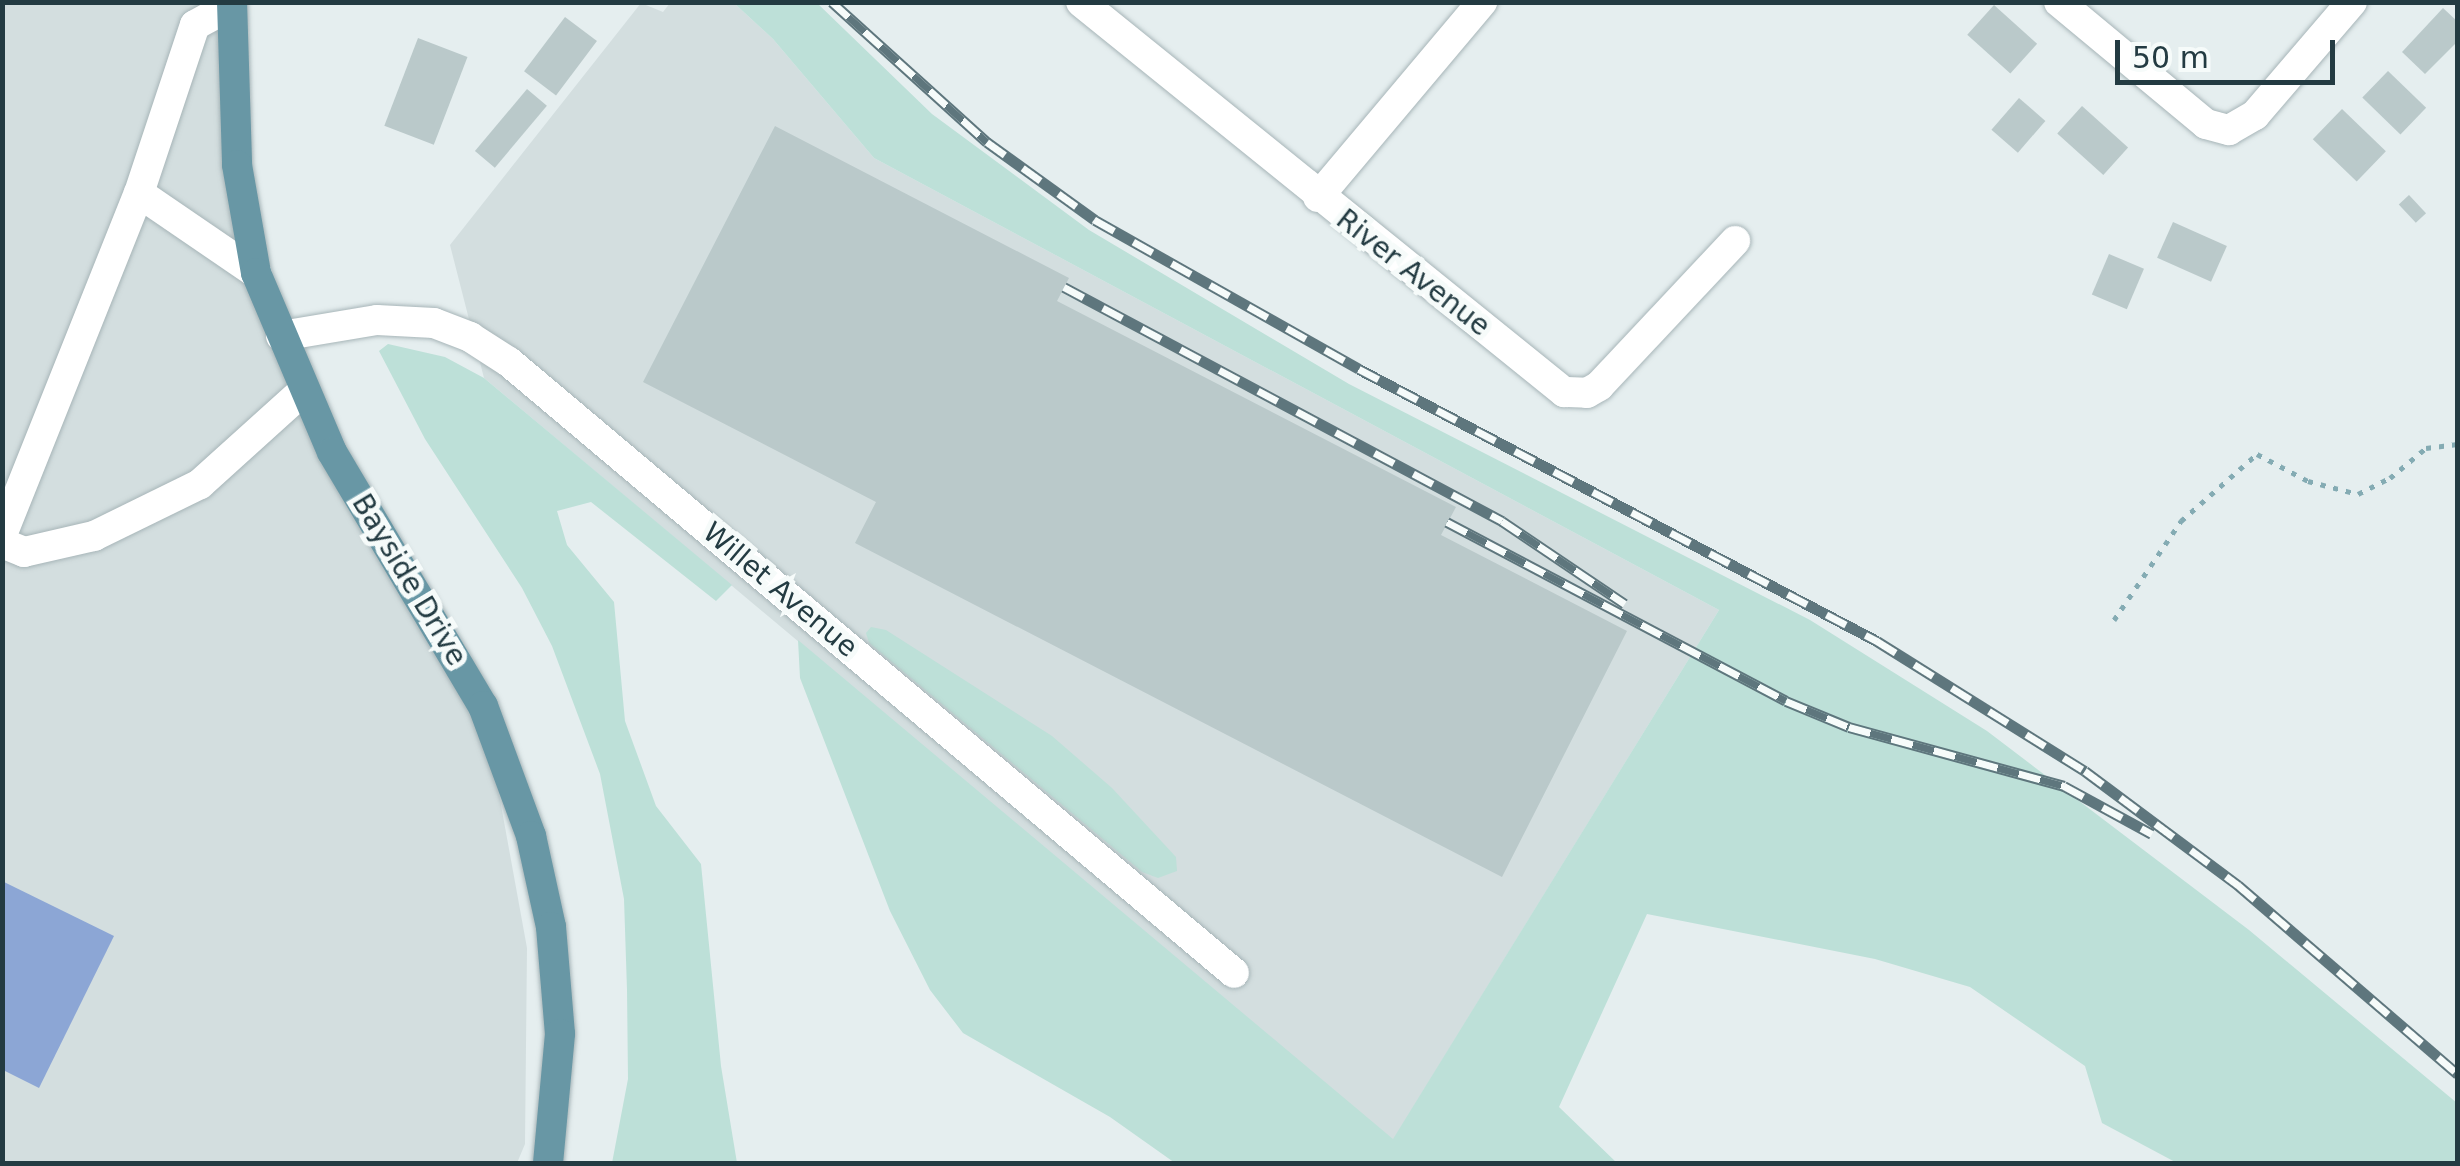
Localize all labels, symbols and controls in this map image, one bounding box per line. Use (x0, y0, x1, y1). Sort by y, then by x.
scale bar (2120, 20, 2340, 82)
text: 50 m (2132, 40, 2209, 75)
street label: River Avenue (1330, 203, 1496, 343)
street label: Bayside Drive (345, 488, 473, 672)
street label: Willet Avenue (696, 516, 864, 664)

